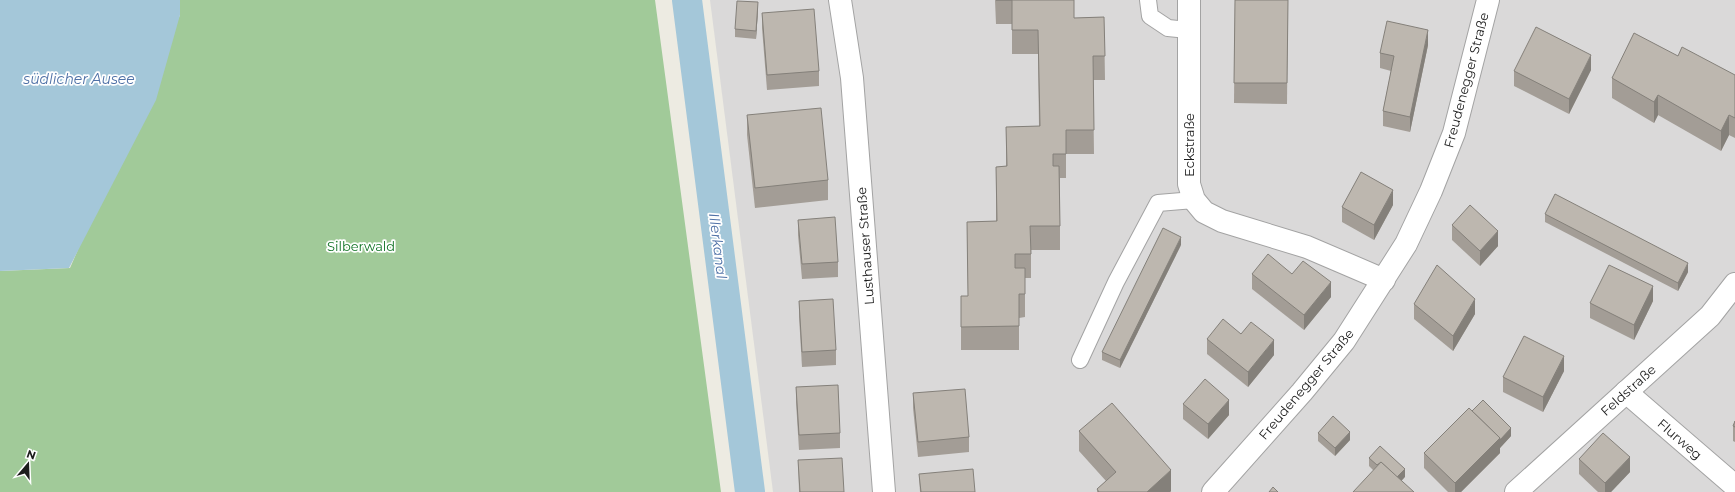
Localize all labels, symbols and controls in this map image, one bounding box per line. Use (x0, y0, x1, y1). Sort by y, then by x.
street label: Freudenegger Straße (1440, 10, 1492, 149)
water label: südlicher Ausee (22, 70, 135, 88)
street label: Eckstraße (1181, 113, 1197, 177)
street label: Lusthauser Straße (853, 186, 877, 305)
water label: Illerkanal (705, 212, 731, 280)
park label: Silberwald (327, 238, 395, 254)
street label: Freudenegger Straße (1255, 325, 1357, 443)
street label: Feldstraße (1597, 361, 1659, 419)
street label: Flurweg (1654, 415, 1706, 463)
north arrow (8, 444, 48, 484)
text: N (25, 446, 38, 463)

